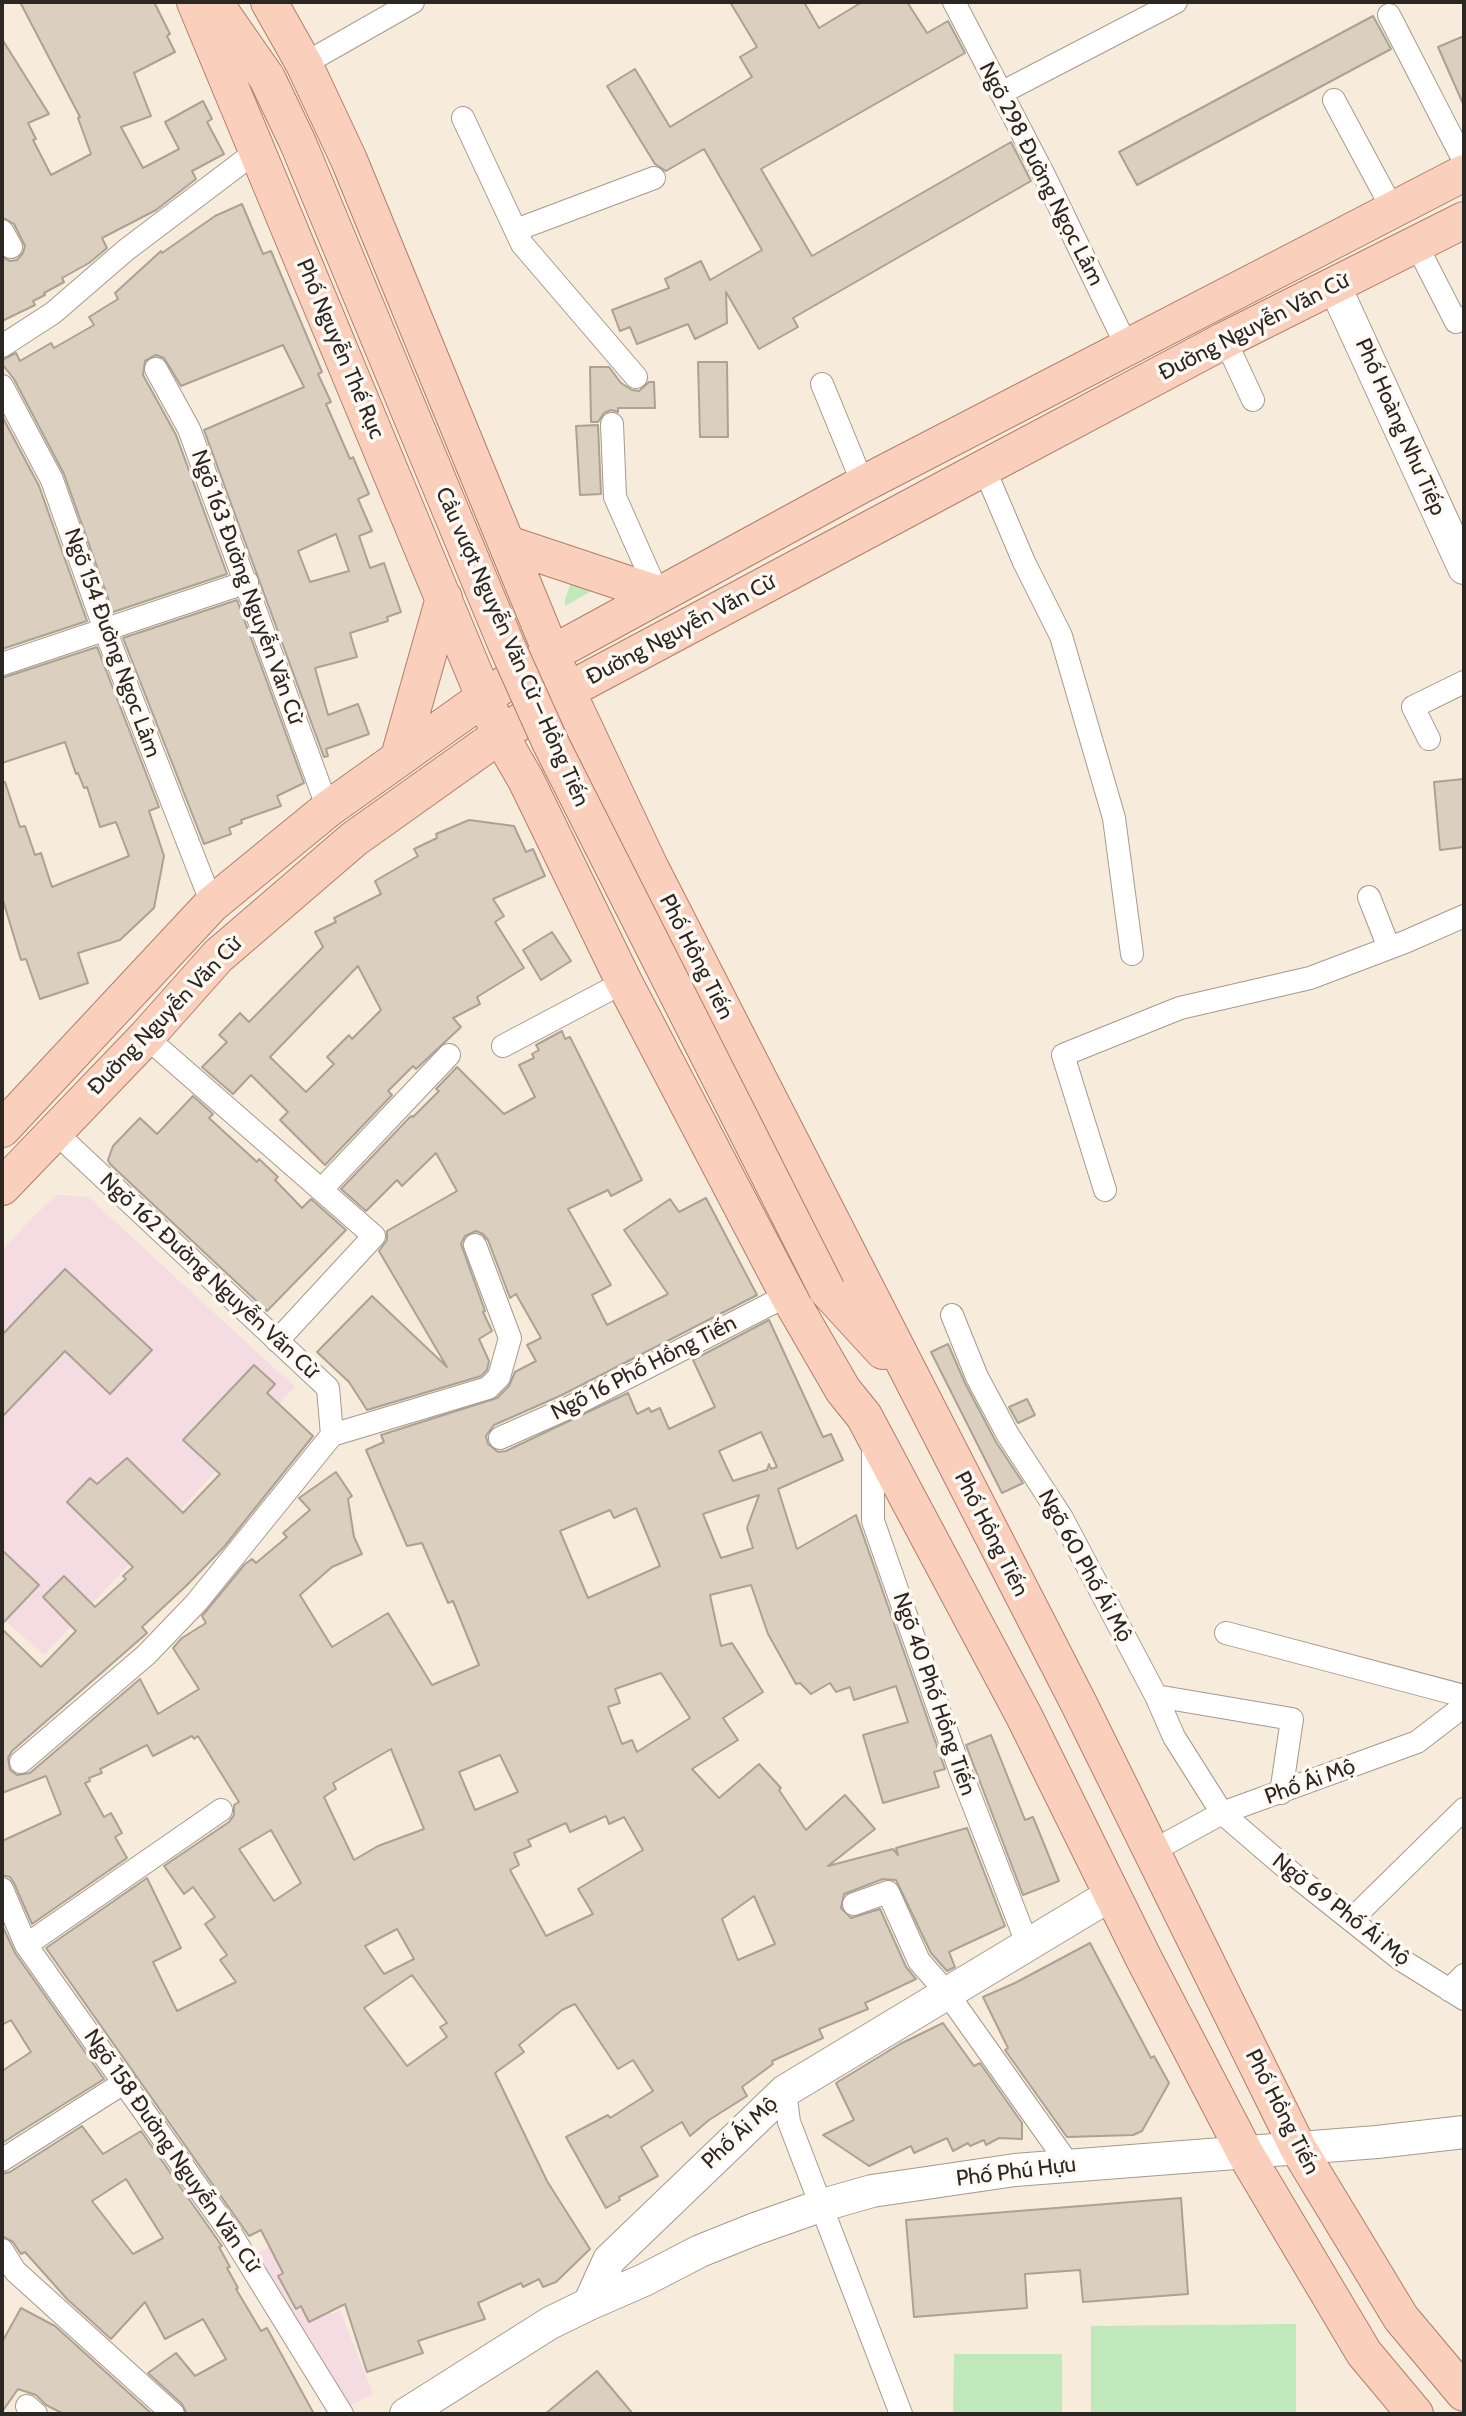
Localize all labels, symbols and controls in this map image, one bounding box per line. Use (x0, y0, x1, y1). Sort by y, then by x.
street label: Ngõ 298 Đường Ngọc Lâm (973, 58, 1109, 290)
street label: Phố Nguyễn Thế Rục (290, 255, 390, 443)
street label: Đường Nguyễn Văn Cừ (1154, 268, 1354, 386)
street label: Phố Hoàng Như Tiếp (1349, 334, 1451, 520)
street label: Ngõ 163 Đường Nguyễn Văn Cừ (185, 446, 309, 728)
street label: Cầu vượt Nguyễn Văn Cừ – Hồng Tiến (429, 483, 595, 811)
street label: Ngõ 154 Đường Ngọc Lâm (58, 525, 166, 761)
street label: Đường Nguyễn Văn Cừ (582, 569, 780, 691)
street label: Phố Hồng Tiến (653, 890, 739, 1024)
street label: Đường Nguyễn Văn Cừ (83, 931, 247, 1101)
street label: Ngõ 162 Đường Nguyễn Văn Cừ (94, 1168, 324, 1384)
street label: Ngõ 16 Phố Hồng Tiến (547, 1310, 741, 1426)
street label: Phố Hồng Tiến (948, 1467, 1034, 1601)
street label: Ngõ 60 Phố Ái Mộ (1032, 1485, 1138, 1647)
street label: Ngõ 40 Phố Hồng Tiến (887, 1589, 981, 1799)
street label: Phố Ái Mộ (1261, 1753, 1359, 1811)
street label: Ngõ 69 Phố Ái Mộ (1267, 1848, 1415, 1972)
street label: Ngõ 158 Đường Nguyễn Văn Cừ (78, 2024, 266, 2278)
street label: Phố Hồng Tiến (1239, 2045, 1325, 2179)
street label: Phố Ái Mộ (697, 2091, 783, 2175)
street label: Phố Phú Hựu (955, 2152, 1077, 2192)

